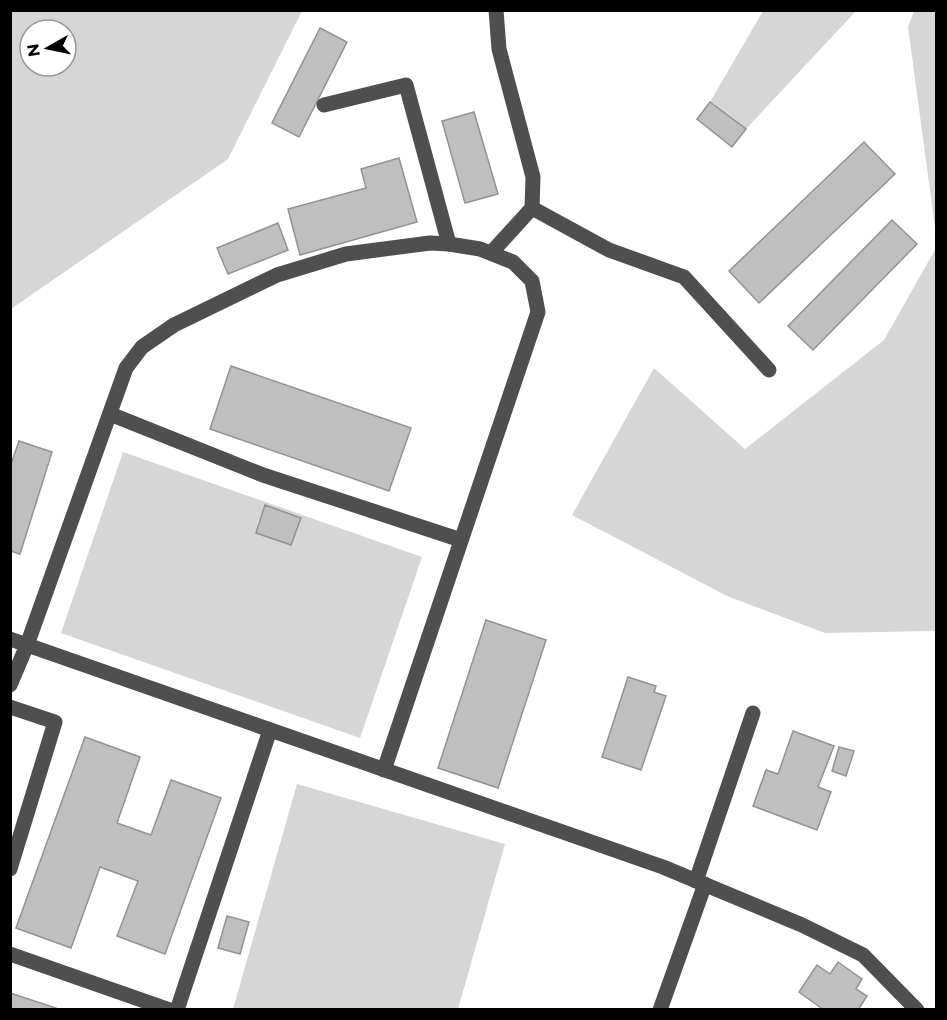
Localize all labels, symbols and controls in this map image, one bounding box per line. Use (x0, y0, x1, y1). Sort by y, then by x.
north arrow (18, 18, 78, 78)
text: N (23, 42, 44, 58)

